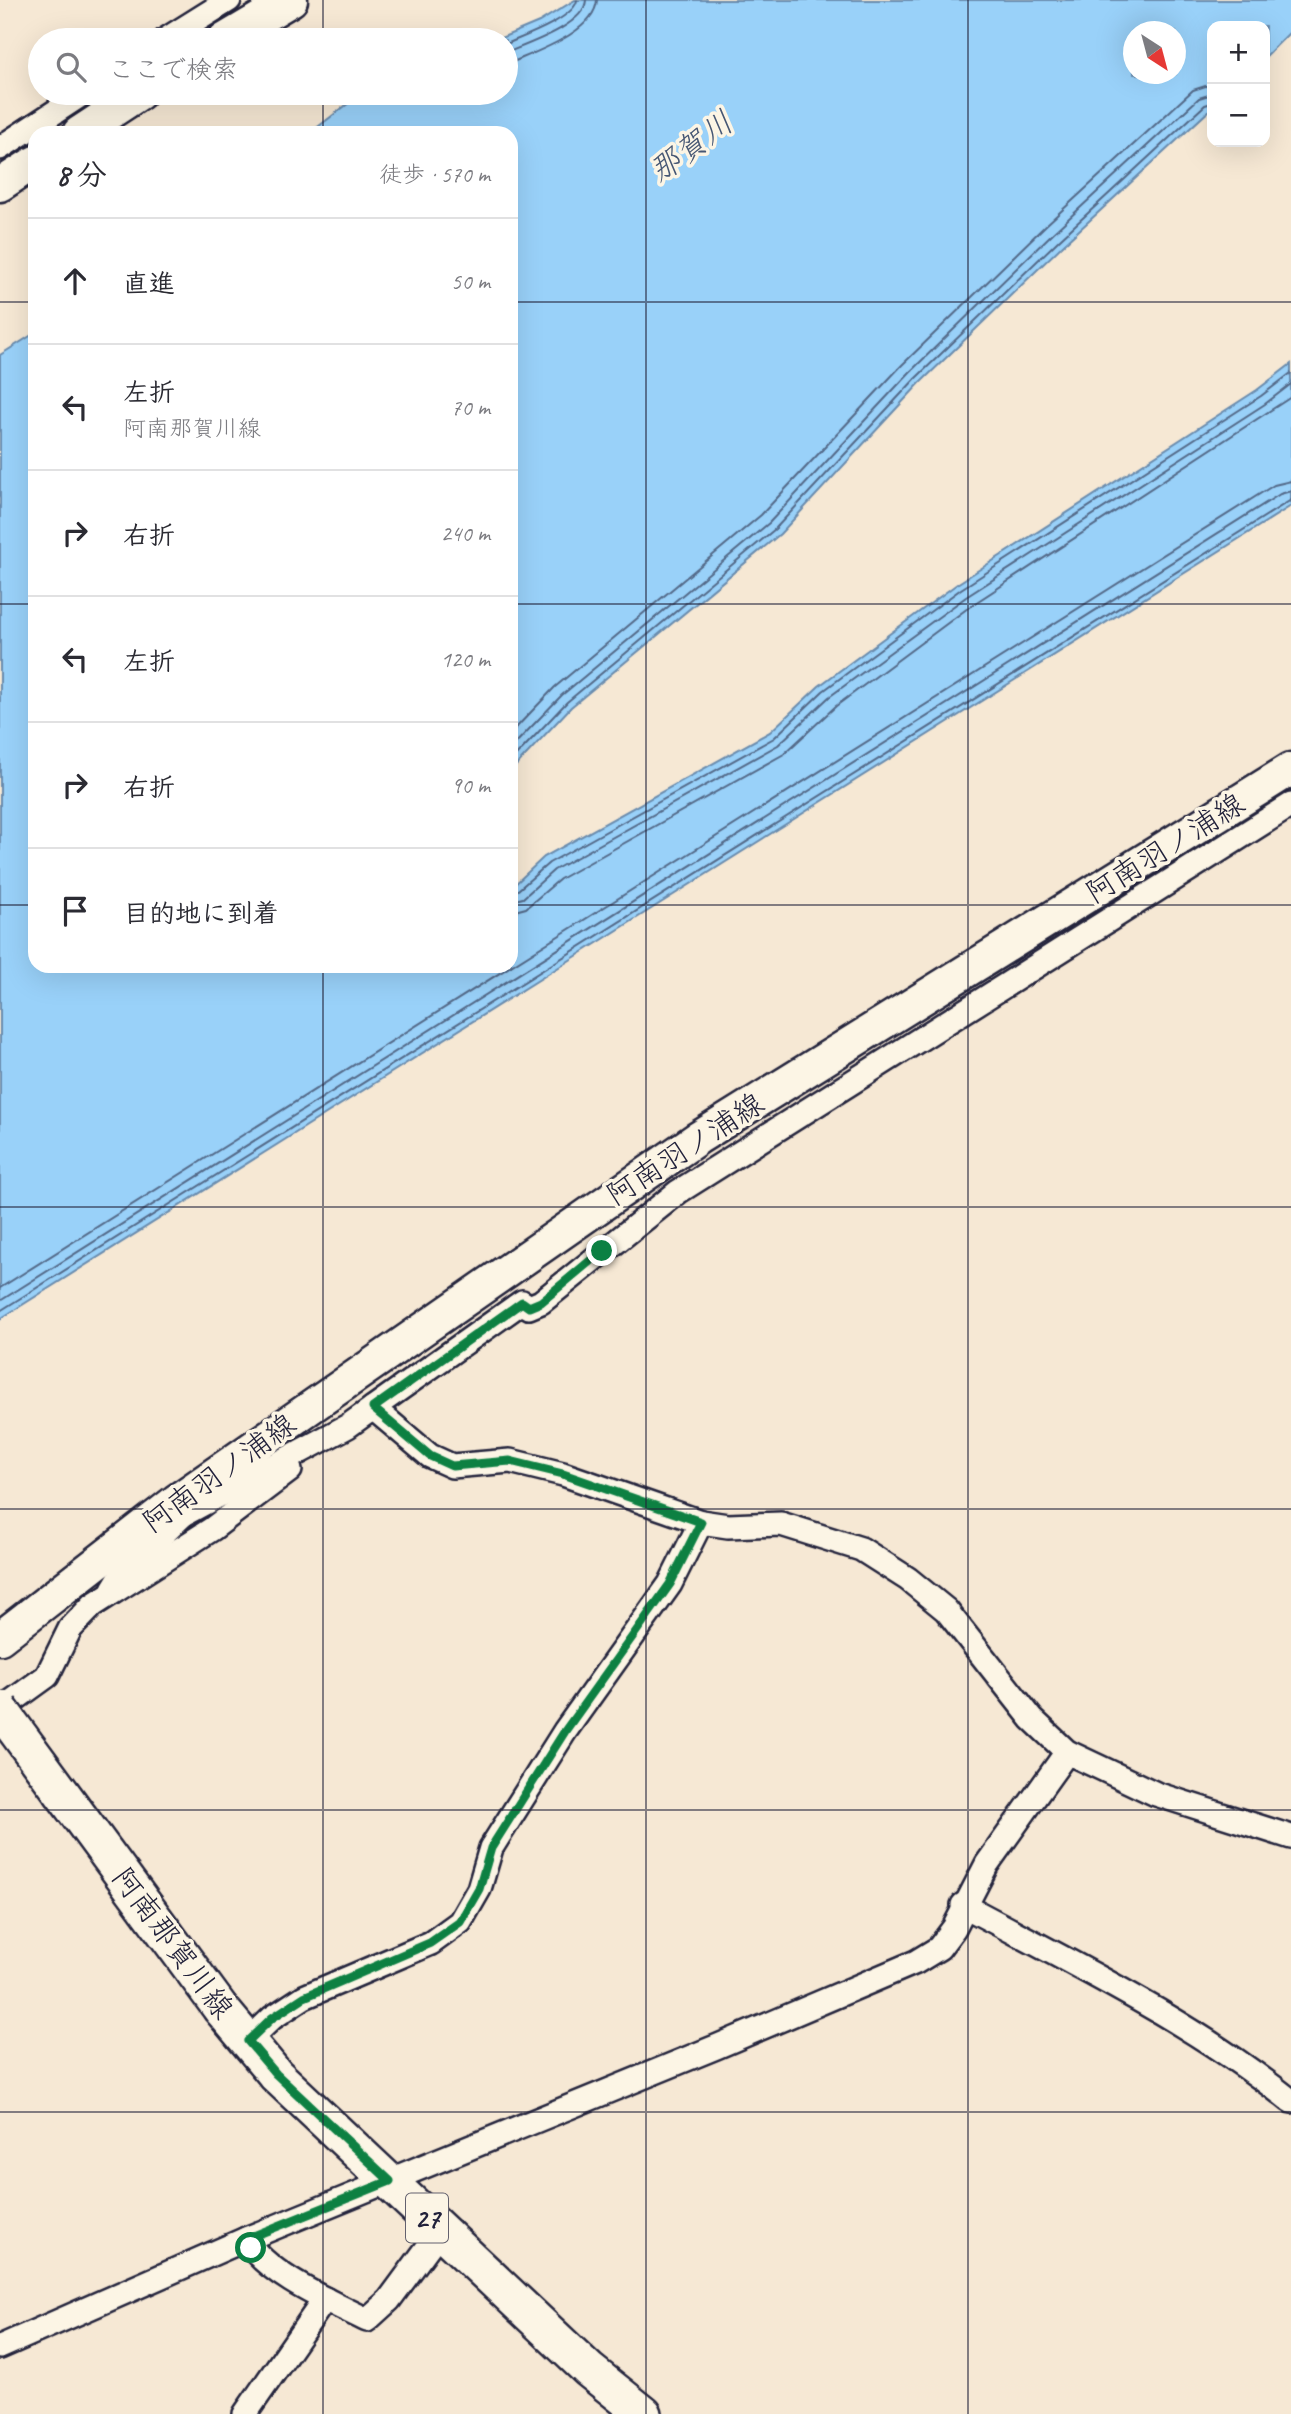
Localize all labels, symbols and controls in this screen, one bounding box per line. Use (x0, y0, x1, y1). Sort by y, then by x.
north arrow (1123, 21, 1186, 84)
map controls (1207, 21, 1270, 147)
button: + (1207, 21, 1270, 84)
search box (28, 28, 518, 105)
icon: search (52, 48, 90, 86)
text: ここで検索 (108, 53, 238, 86)
button: − (1207, 84, 1270, 147)
water label: 那賀川 (640, 102, 742, 192)
text: 8 分 (56, 156, 107, 194)
text: 徒歩 · 570 m (379, 160, 490, 189)
icon: ahead (56, 262, 94, 300)
text: 直進 (123, 267, 175, 300)
text: 50 m (451, 267, 490, 296)
text: 左折 (123, 376, 175, 409)
icon: left (56, 388, 94, 426)
text: 70 m (451, 393, 490, 422)
text: 阿南那賀川線 (123, 414, 261, 443)
icon: right (56, 514, 94, 552)
text: 右折 (123, 519, 175, 552)
text: 240 m (441, 519, 490, 548)
icon: left (56, 640, 94, 678)
text: 左折 (123, 645, 175, 678)
text: 120 m (441, 645, 490, 674)
icon: right (56, 766, 94, 804)
text: 右折 (123, 771, 175, 804)
text: 90 m (451, 771, 490, 800)
street label: 阿南羽ノ浦線 (1079, 784, 1251, 912)
icon: arrive (56, 892, 94, 930)
text: 目的地に到着 (123, 897, 279, 930)
street label: 阿南羽ノ浦線 (599, 1084, 771, 1214)
route end (586, 1235, 617, 1266)
street label: 阿南羽ノ浦線 (135, 1405, 303, 1541)
street label: 阿南那賀川線 (104, 1860, 242, 2026)
road number: 27 (406, 2194, 448, 2242)
route start (235, 2232, 266, 2263)

